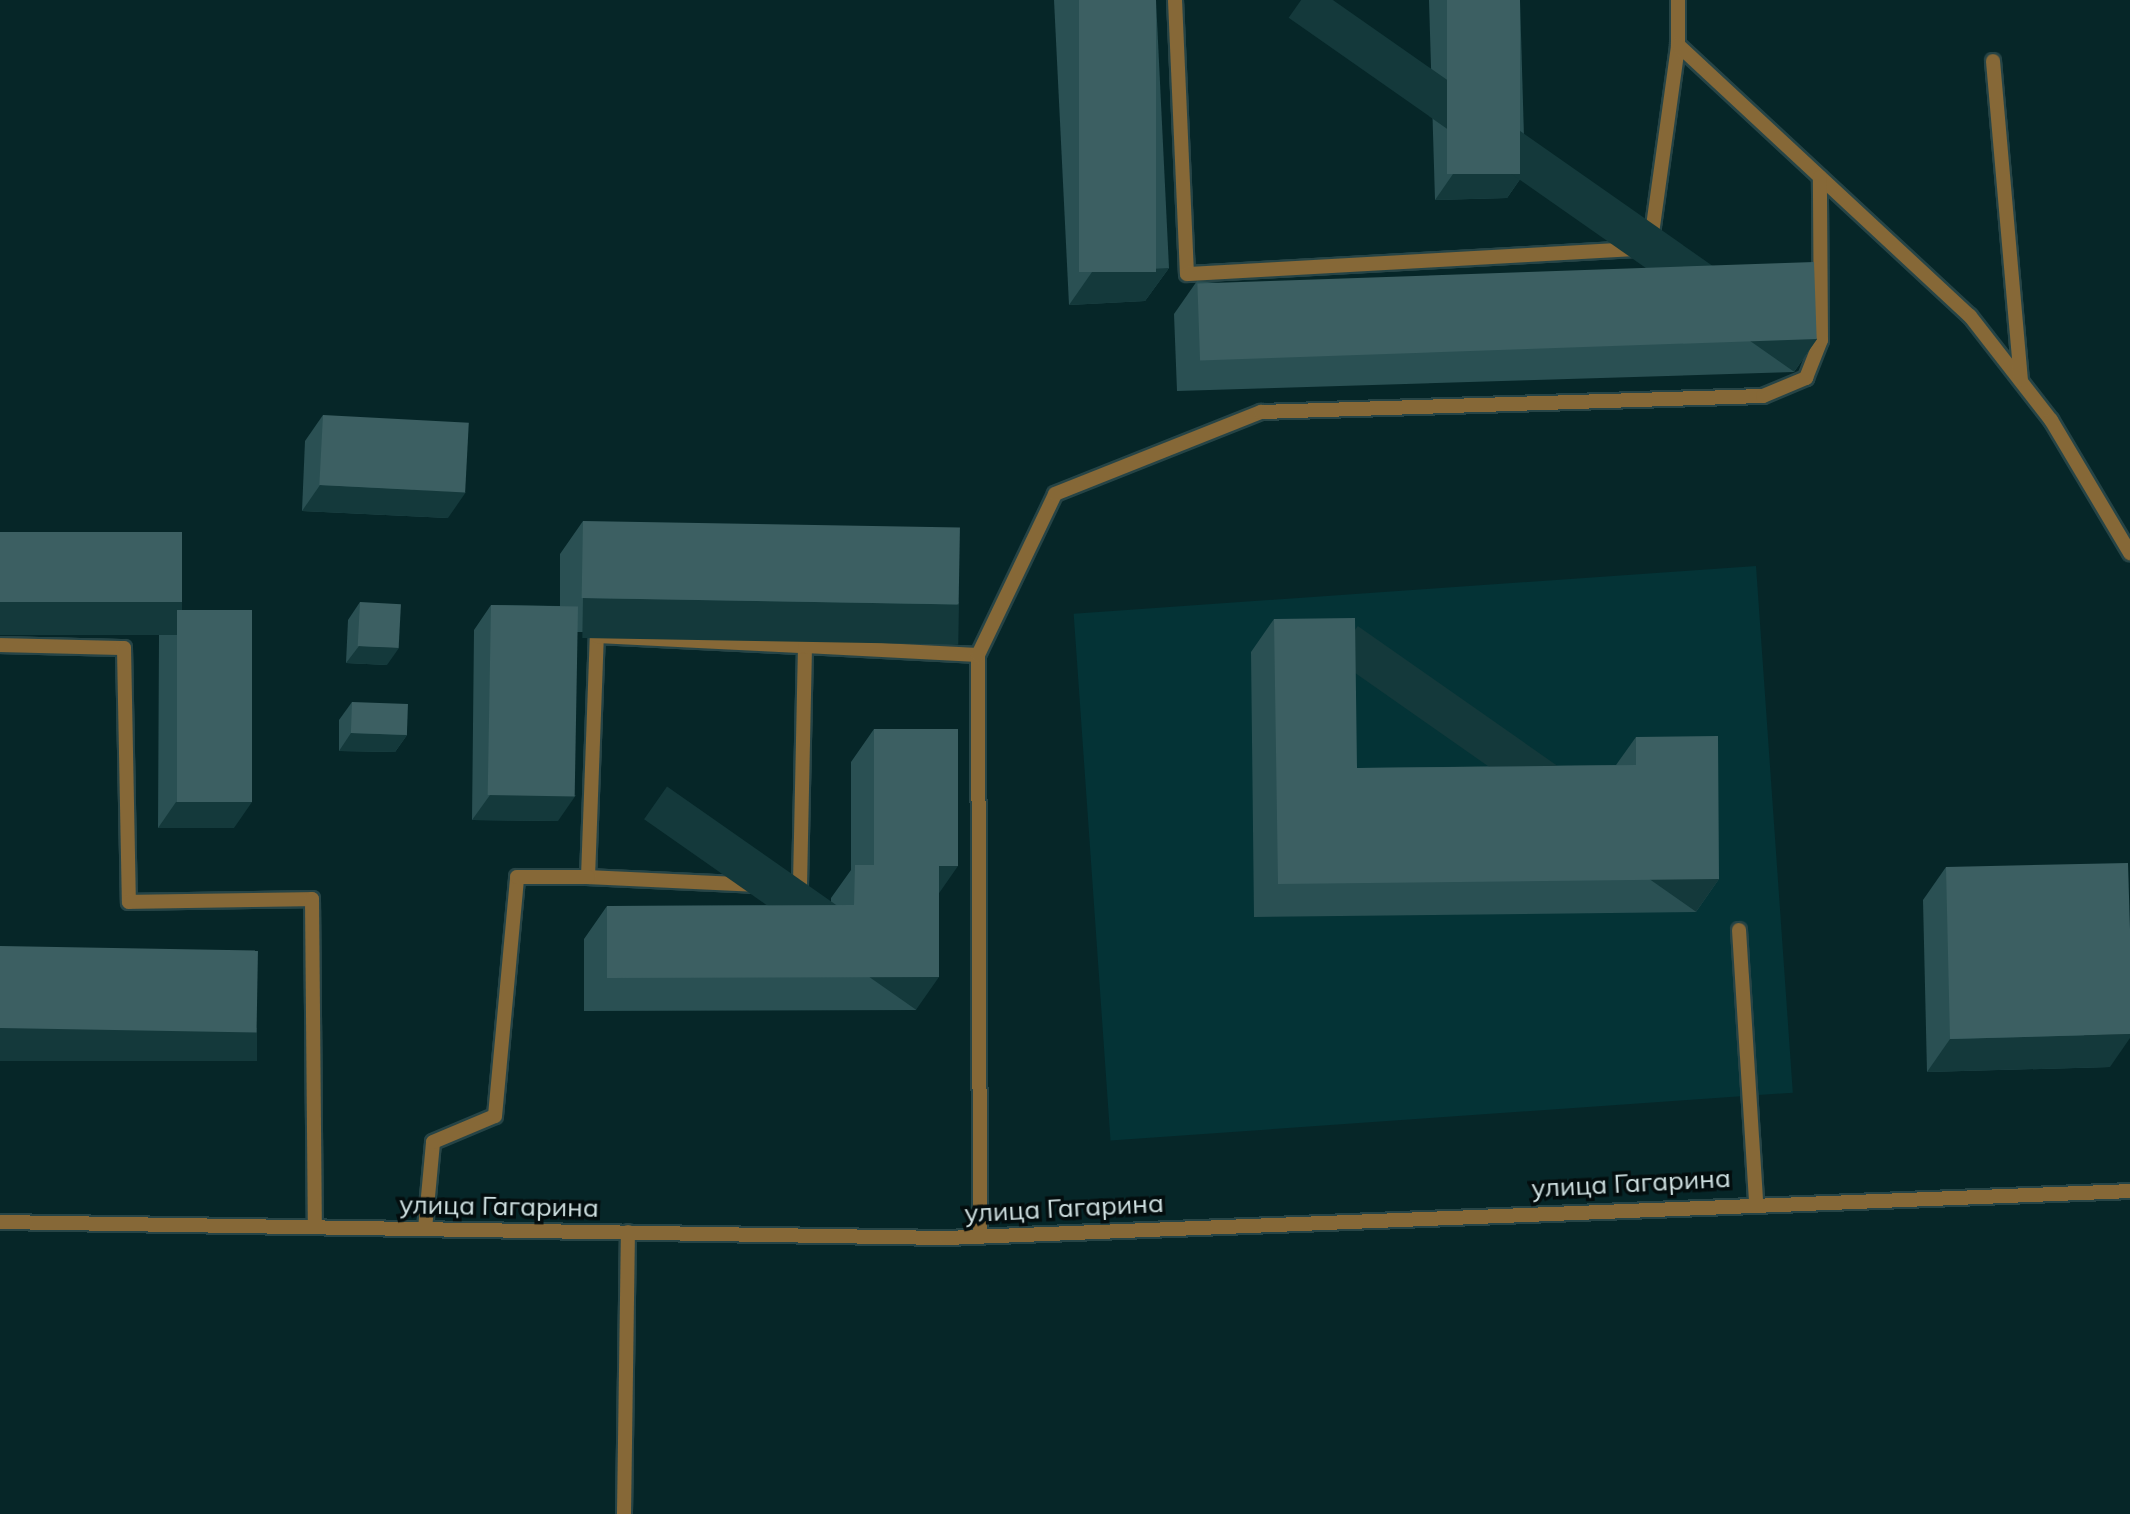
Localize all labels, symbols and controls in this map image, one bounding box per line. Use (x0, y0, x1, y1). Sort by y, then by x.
street label: улица Гагарина (1531, 1162, 1731, 1204)
street label: улица Гагарина (964, 1187, 1164, 1229)
street label: улица Гагарина (399, 1189, 599, 1223)

